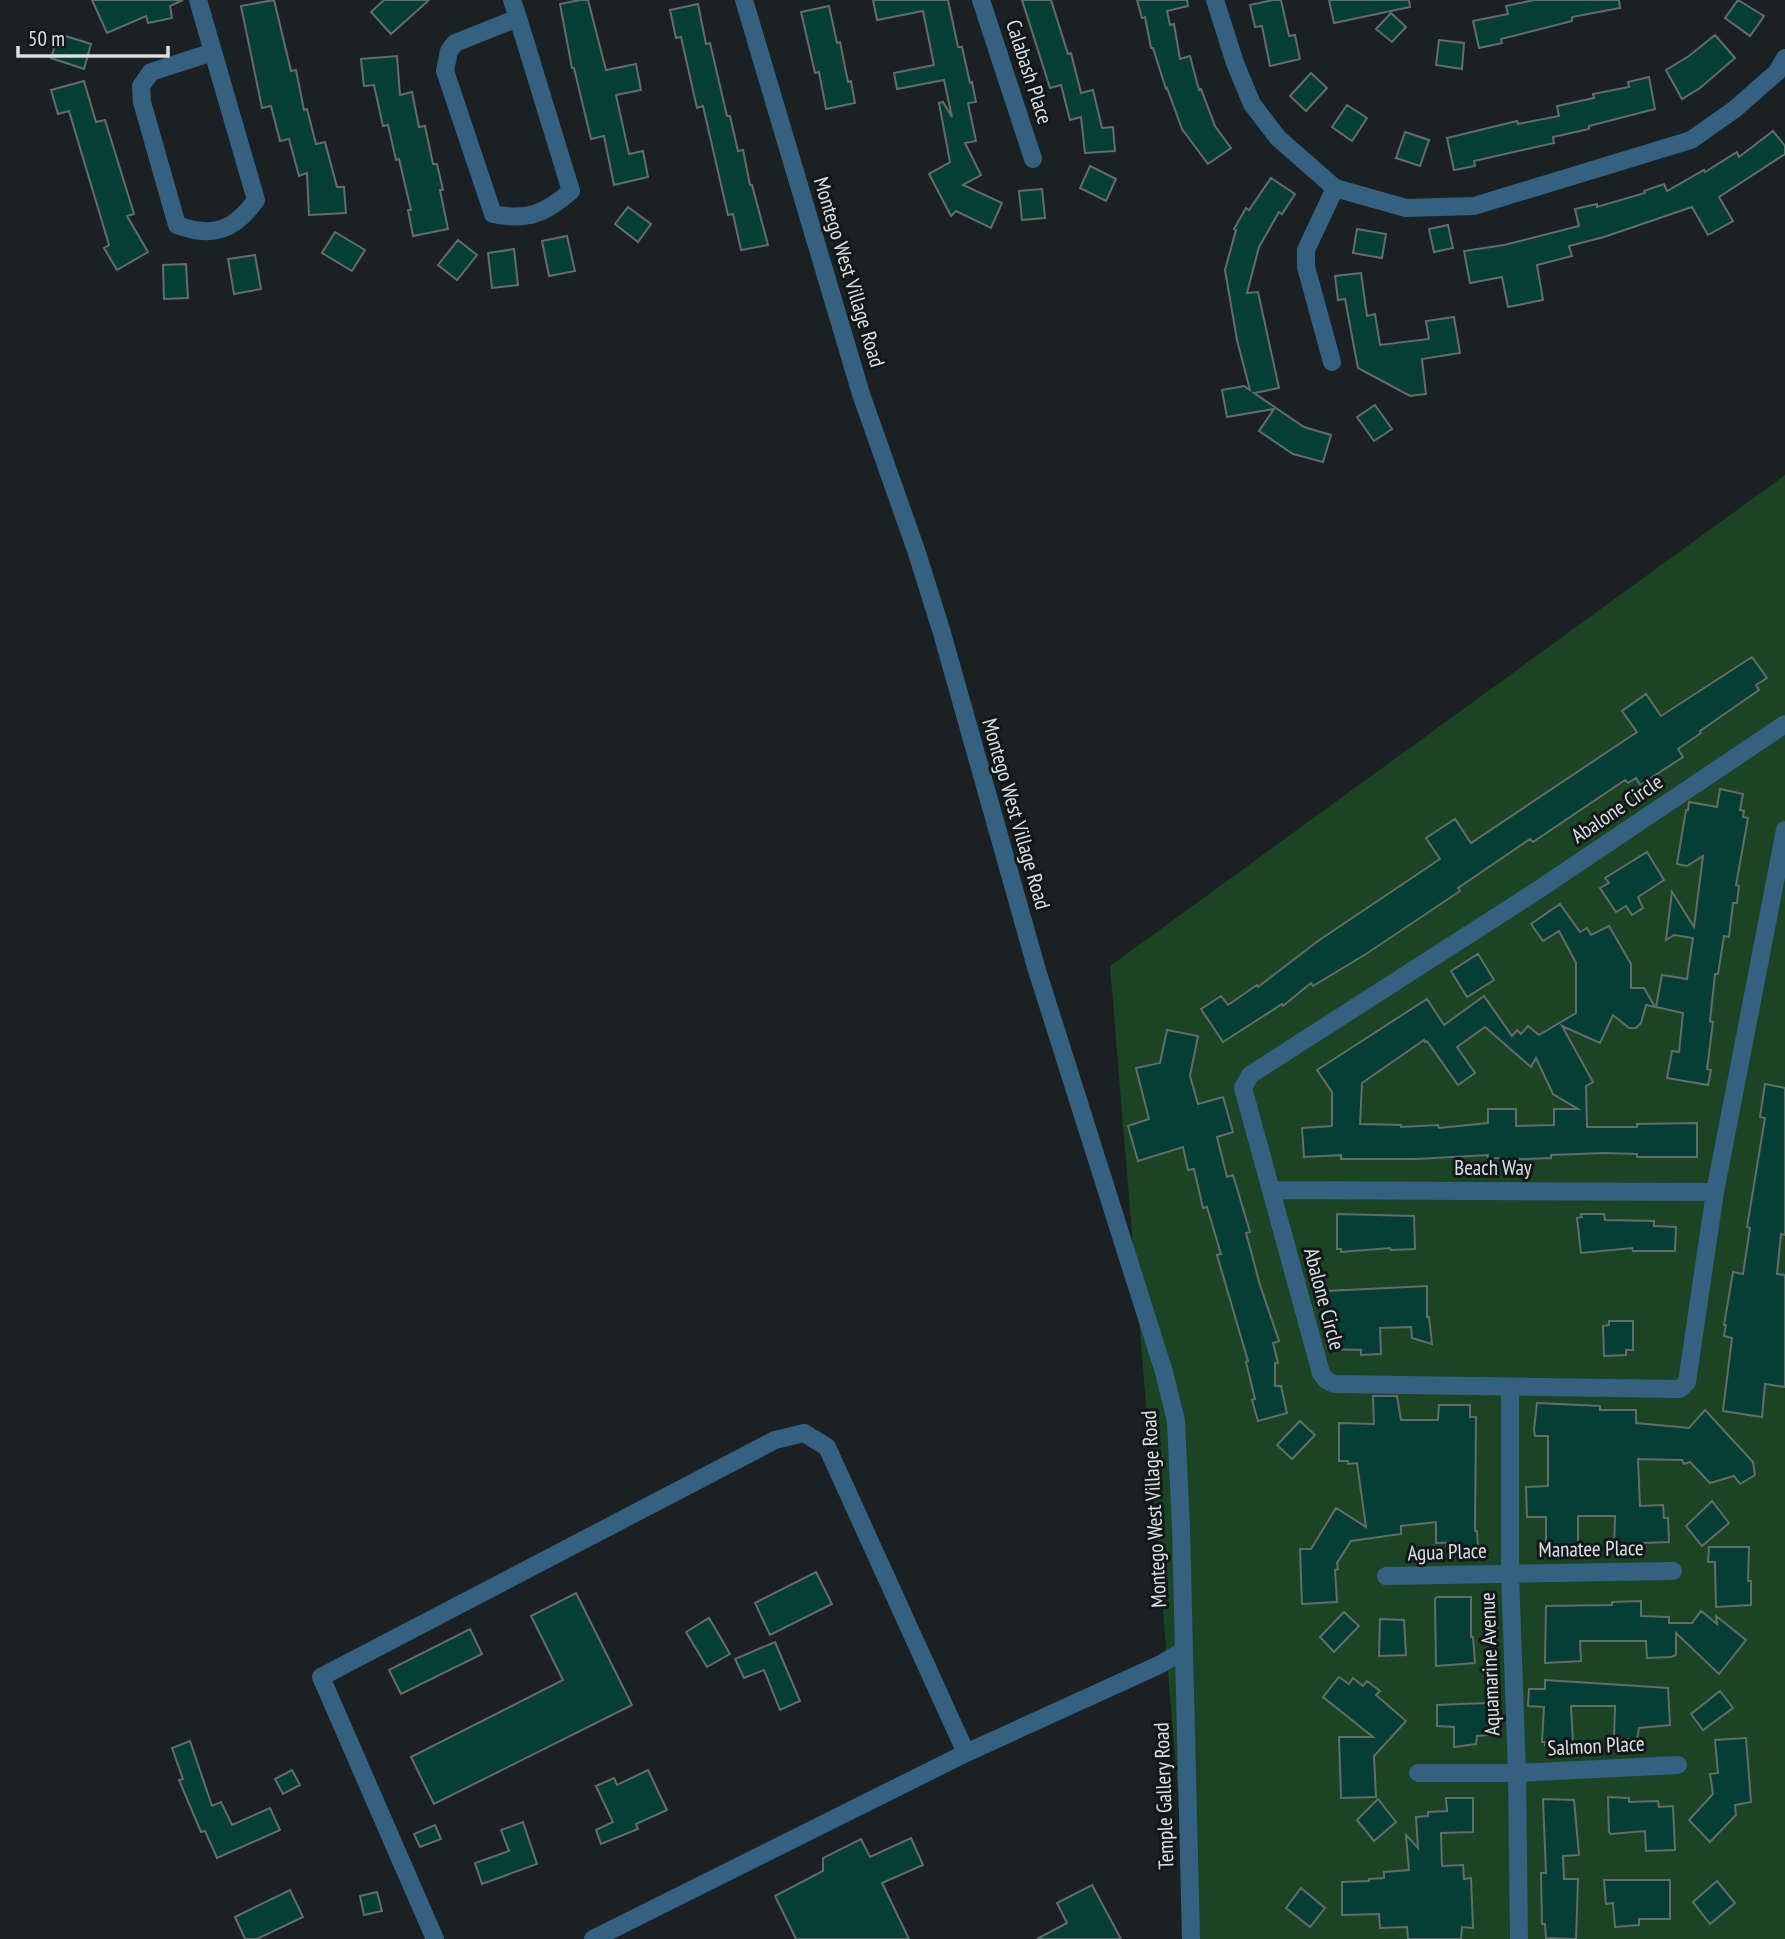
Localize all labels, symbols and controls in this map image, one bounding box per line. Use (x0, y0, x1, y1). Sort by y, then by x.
scale bar (18, 14, 168, 58)
street label: Calabash Place (1000, 16, 1059, 127)
text: 50 m (28, 25, 65, 52)
street label: Montego West Village Road (808, 174, 891, 370)
street label: Montego West Village Road (976, 715, 1057, 912)
street label: Abalone Circle (1566, 768, 1668, 849)
street label: Beach Way (1454, 1154, 1532, 1181)
street label: Abalone Circle (1298, 1245, 1351, 1353)
street label: Montego West Village Road (1135, 1410, 1172, 1608)
street label: Manatee Place (1538, 1534, 1644, 1563)
street label: Agua Place (1407, 1537, 1487, 1566)
street label: Aquamarine Avenue (1474, 1592, 1505, 1736)
street label: Temple Gallery Road (1147, 1722, 1180, 1870)
street label: Salmon Place (1547, 1729, 1645, 1762)

